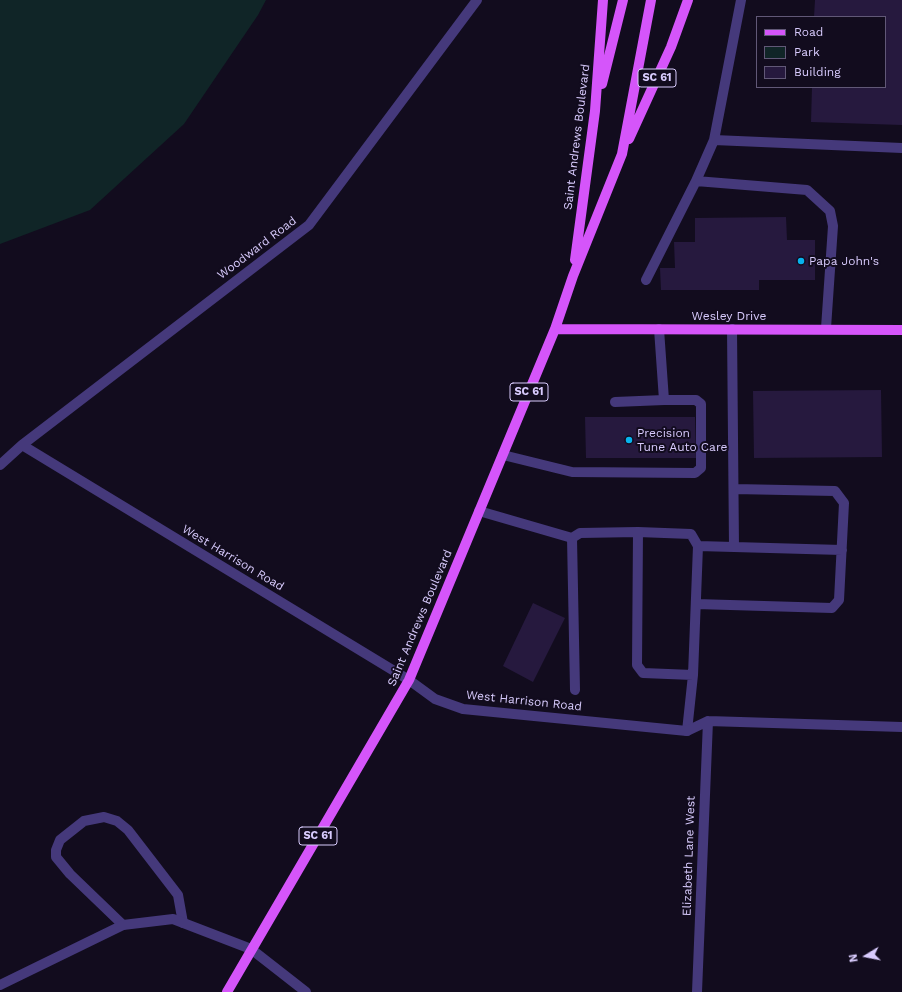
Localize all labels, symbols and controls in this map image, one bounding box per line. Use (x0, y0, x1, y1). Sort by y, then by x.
legend (756, 16, 886, 88)
text: Road (794, 25, 823, 39)
text: Park (794, 45, 820, 59)
street label: Saint Andrews Boulevard (561, 63, 593, 211)
text: Building (794, 65, 841, 79)
road number: SC 61 (638, 69, 676, 87)
street label: Woodward Road (215, 214, 299, 282)
place label: Papa John's (809, 254, 879, 268)
marker: Papa John's (796, 256, 806, 266)
street label: Wesley Drive (692, 309, 766, 323)
road number: SC 61 (510, 383, 548, 401)
place label: Precision Tune Auto Care (637, 426, 728, 454)
marker: Precision Tune Auto Care (624, 435, 634, 445)
street label: West Harrison Road (179, 522, 287, 594)
street label: Saint Andrews Boulevard (385, 548, 455, 688)
street label: West Harrison Road (465, 688, 583, 714)
street label: Elizabeth Lane West (680, 796, 698, 916)
road number: SC 61 (299, 827, 337, 845)
north arrow (846, 936, 886, 976)
text: N (847, 953, 861, 963)

